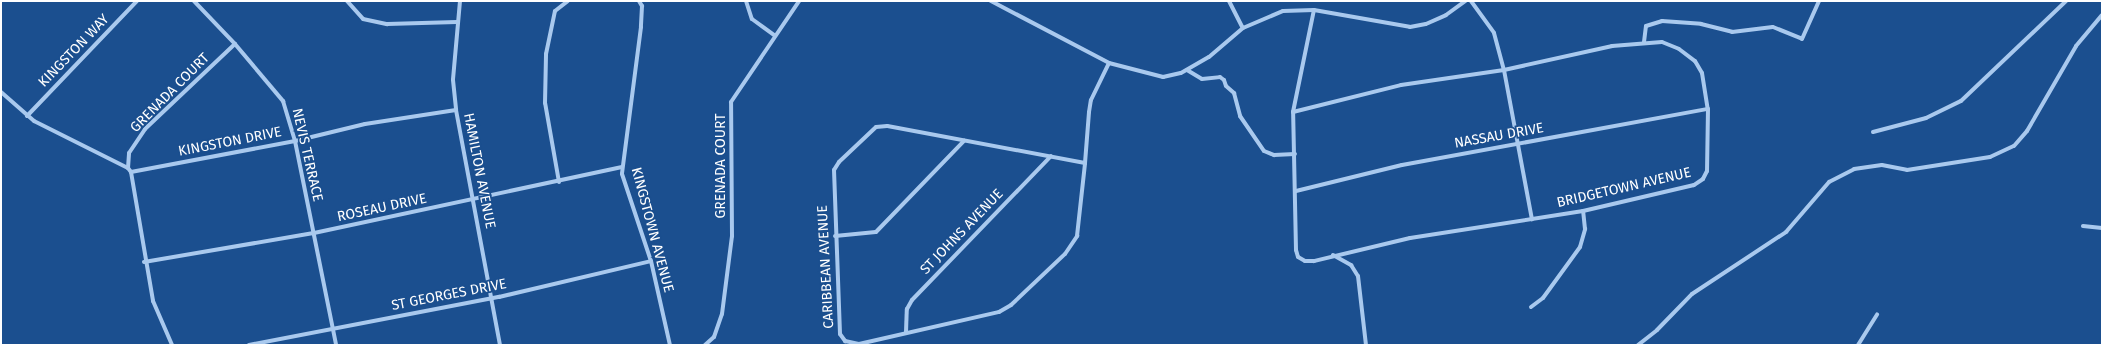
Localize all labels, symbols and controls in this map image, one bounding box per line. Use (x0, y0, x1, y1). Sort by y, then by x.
street label: KINGSTON WAY (35, 11, 113, 91)
street label: GRENADA COURT (127, 50, 213, 136)
street label: NEVIS TERRACE (288, 107, 326, 203)
street label: HAMILTON AVENUE (460, 112, 498, 230)
street label: GRENADA COURT (713, 114, 729, 218)
street label: NASSAU DRIVE (1453, 120, 1545, 152)
street label: KINGSTON DRIVE (177, 124, 283, 160)
street label: BRIDGETOWN AVENUE (1555, 164, 1693, 212)
street label: KINGSTOWN AVENUE (627, 166, 677, 294)
street label: ST JOHNS AVENUE (917, 186, 1007, 278)
street label: ROSEAU DRIVE (336, 190, 428, 226)
street label: CARIBBEAN AVENUE (814, 205, 838, 329)
street label: ST GEORGES DRIVE (390, 276, 508, 314)

